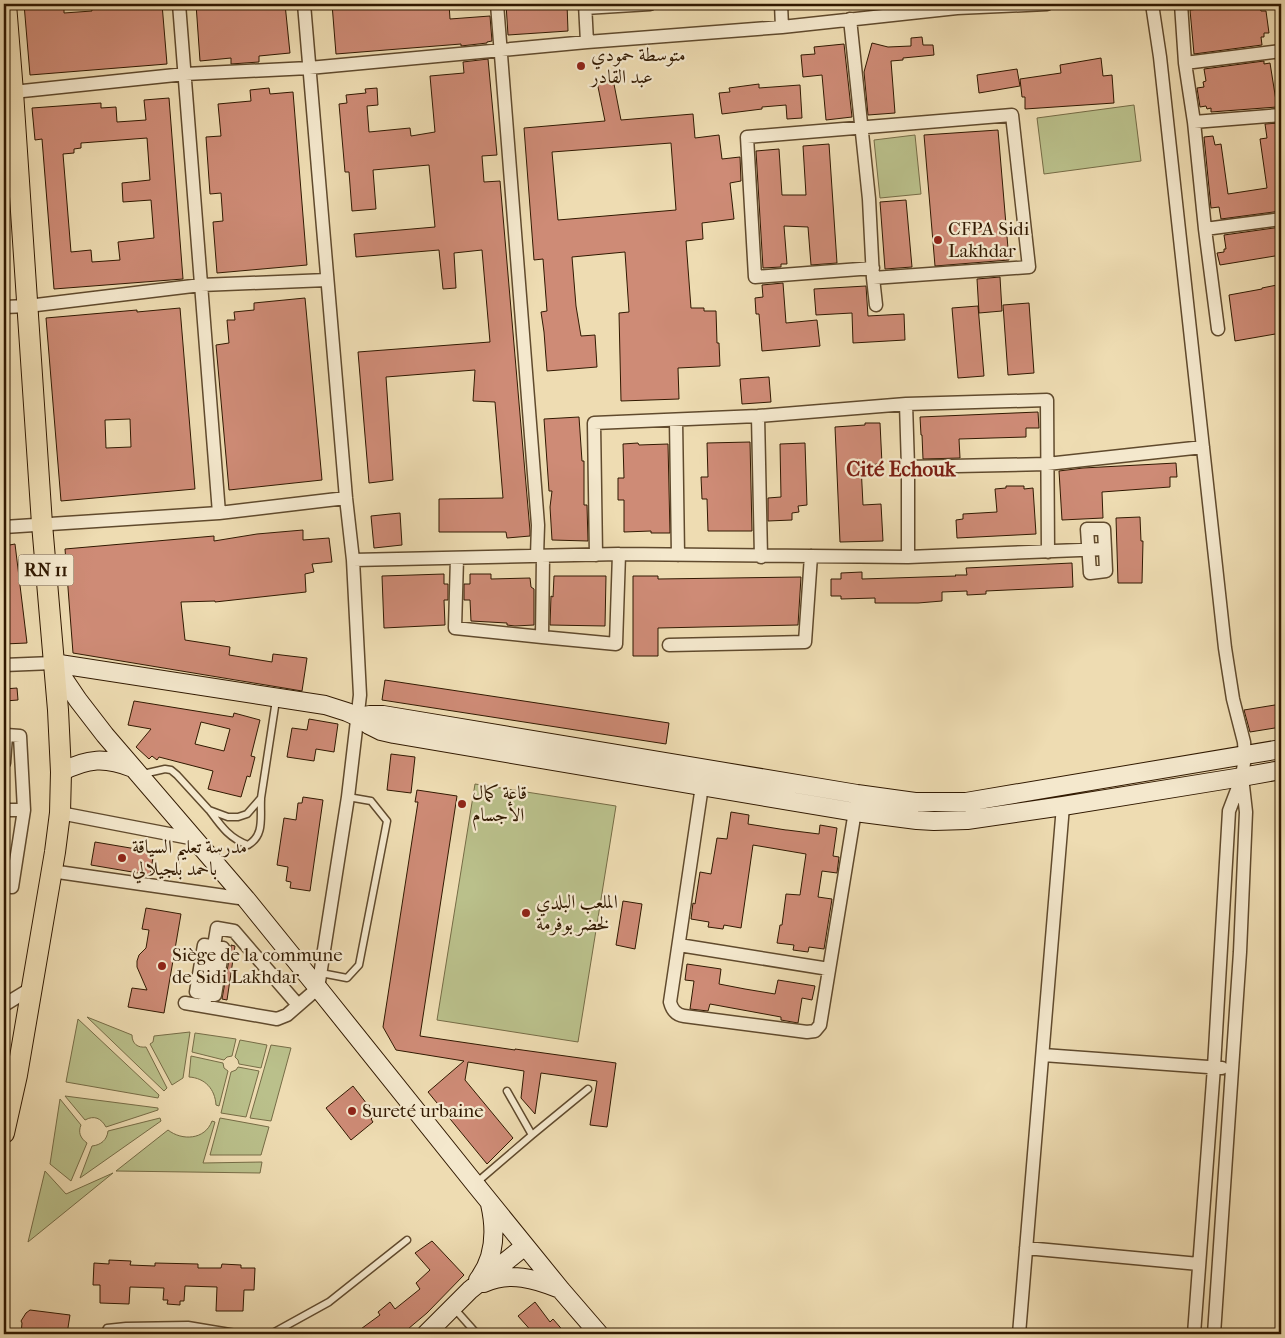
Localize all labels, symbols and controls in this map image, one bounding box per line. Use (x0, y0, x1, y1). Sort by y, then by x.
place label: متوسطة حمودي عبد القادر (589, 44, 686, 88)
marker: متوسطة حمودي عبد القادر (575, 60, 587, 72)
place label: CFPA Sidi Lakhdar (948, 218, 1030, 262)
marker: CFPA Sidi Lakhdar (932, 234, 944, 246)
district label: Cité Echouk (846, 457, 957, 481)
road number: RN 11 (18, 554, 74, 586)
place label: قاعة كمال الأجسام (472, 782, 527, 831)
marker: قاعة كمال الأجسام (456, 798, 468, 810)
place label: مدرسة تعليم السياقة باحمد بلجيلالي (132, 836, 247, 884)
marker: مدرسة تعليم السياقة باحمد بلجيلالي (116, 852, 128, 864)
place label: الملعب البلدي لخضر بوفرمة (536, 891, 618, 936)
marker: الملعب البلدي لخضر بوفرمة (520, 907, 532, 919)
place label: Siège de la commune de Sidi Lakhdar (172, 944, 343, 988)
marker: Siège de la commune de Sidi Lakhdar (156, 960, 168, 972)
place label: Sureté urbaine (362, 1100, 484, 1122)
marker: Sureté urbaine (346, 1105, 358, 1117)

